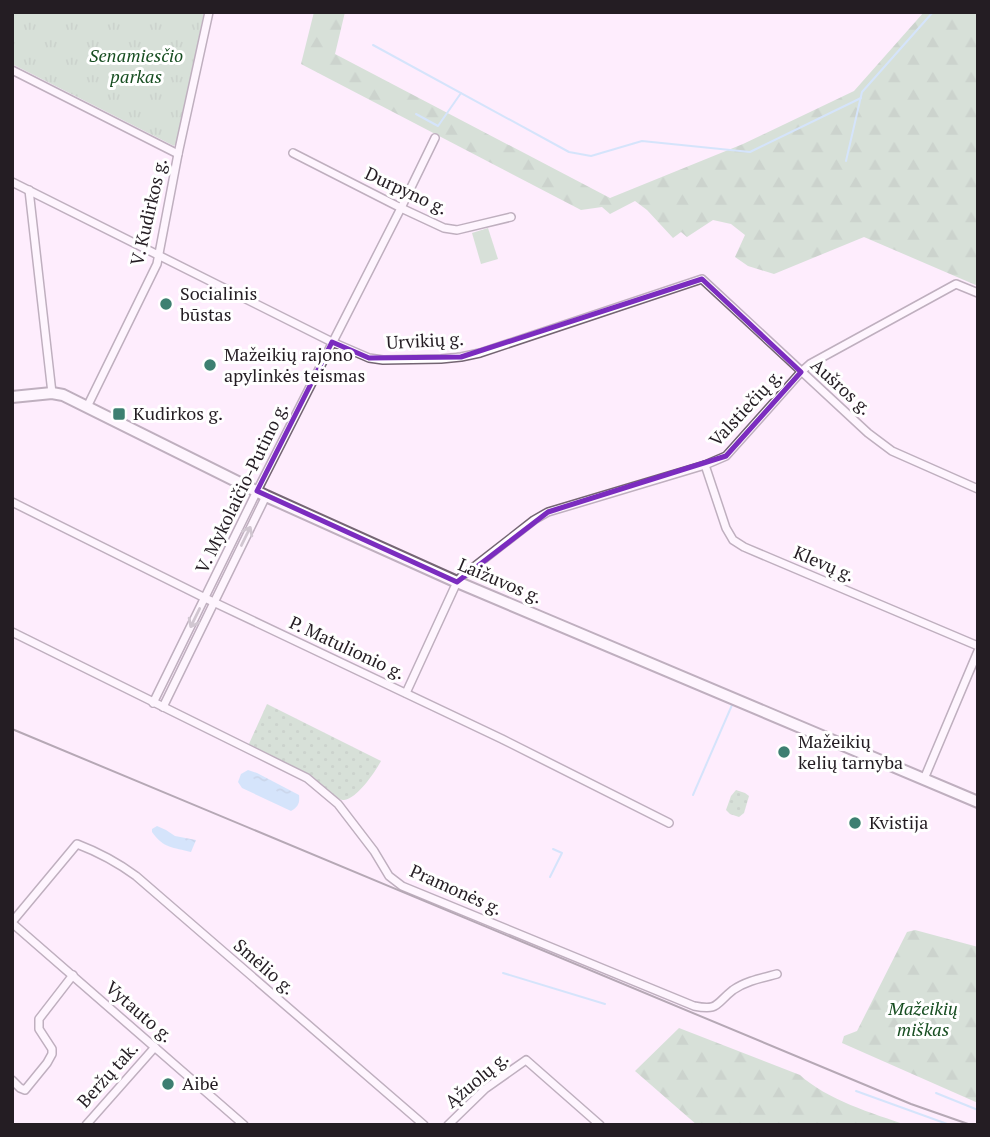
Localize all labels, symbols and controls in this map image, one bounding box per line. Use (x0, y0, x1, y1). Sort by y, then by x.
park label: Senamiesčio parkas (89, 43, 183, 88)
street label: V. Kudirkos g. (124, 156, 172, 268)
street label: Durpyno g. (361, 161, 452, 220)
place label: Socialinis būstas (180, 281, 257, 326)
marker: Socialinis būstas (158, 296, 174, 312)
street label: Urvikių g. (385, 326, 464, 354)
place label: Mažeikių rajono apylinkės teismas (224, 342, 365, 387)
street label: Aušros g. (806, 353, 877, 420)
marker: Mažeikių rajono apylinkės teismas (202, 357, 218, 373)
street label: Valstiečių g. (703, 364, 787, 451)
street label: V. Mykolaičio-Putino g. (189, 398, 293, 577)
place label: Kudirkos g. (133, 401, 223, 425)
marker: Kudirkos g. (111, 406, 127, 422)
one-way arrow (240, 526, 254, 547)
street label: Klevų g. (790, 540, 859, 587)
street label: Laižuvos g. (455, 552, 546, 608)
one-way arrow (187, 607, 201, 628)
street label: P. Matulionio g. (286, 610, 409, 684)
place label: Mažeikių kelių tarnyba (798, 729, 903, 774)
marker: Mažeikių kelių tarnyba (776, 744, 792, 760)
place label: Kvistija (869, 810, 928, 834)
marker: Kvistija (847, 815, 863, 831)
street label: Pramonės g. (406, 858, 506, 920)
street label: Smėlio g. (229, 933, 300, 1000)
street label: Vytauto g. (101, 975, 179, 1047)
park label: Mažeikių miškas (887, 996, 958, 1041)
street label: Beržų tak. (71, 1036, 143, 1112)
street label: Ąžuolų g. (440, 1046, 513, 1113)
place label: Aibė (182, 1071, 219, 1095)
marker: Aibė (160, 1076, 176, 1092)

